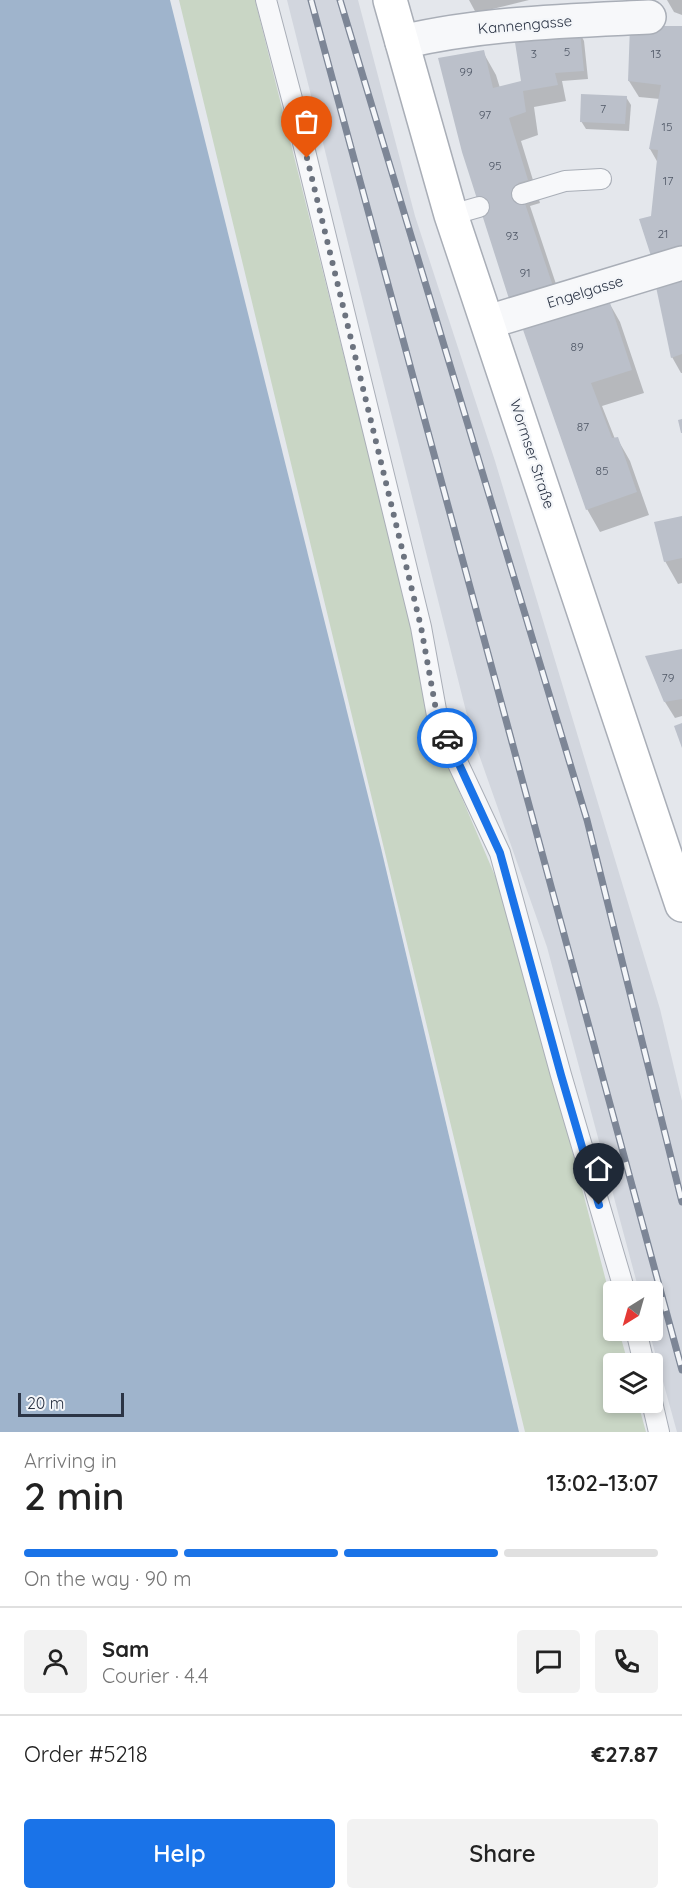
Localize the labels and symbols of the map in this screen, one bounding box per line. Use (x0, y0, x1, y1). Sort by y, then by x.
street label: Kannengasse (477, 11, 573, 38)
house number: 5 (564, 44, 570, 59)
house number: 3 (531, 46, 537, 61)
house number: 13 (651, 46, 661, 61)
house number: 99 (459, 64, 473, 79)
pin (281, 96, 332, 158)
house number: 7 (600, 101, 606, 116)
house number: 97 (479, 107, 491, 122)
house number: 15 (662, 119, 672, 134)
house number: 95 (488, 158, 502, 173)
house number: 17 (663, 173, 673, 188)
house number: 21 (657, 226, 669, 241)
house number: 93 (506, 228, 518, 243)
house number: 91 (519, 265, 531, 280)
street label: Engelgasse (544, 271, 625, 312)
house number: 89 (570, 339, 584, 354)
street label: Wormser Straße (506, 397, 559, 511)
house number: 87 (577, 419, 589, 434)
house number: 85 (595, 463, 609, 478)
house number: 79 (662, 670, 675, 685)
courier (417, 708, 477, 768)
pin (573, 1143, 624, 1205)
north arrow (603, 1281, 663, 1341)
scale bar (18, 1390, 124, 1418)

